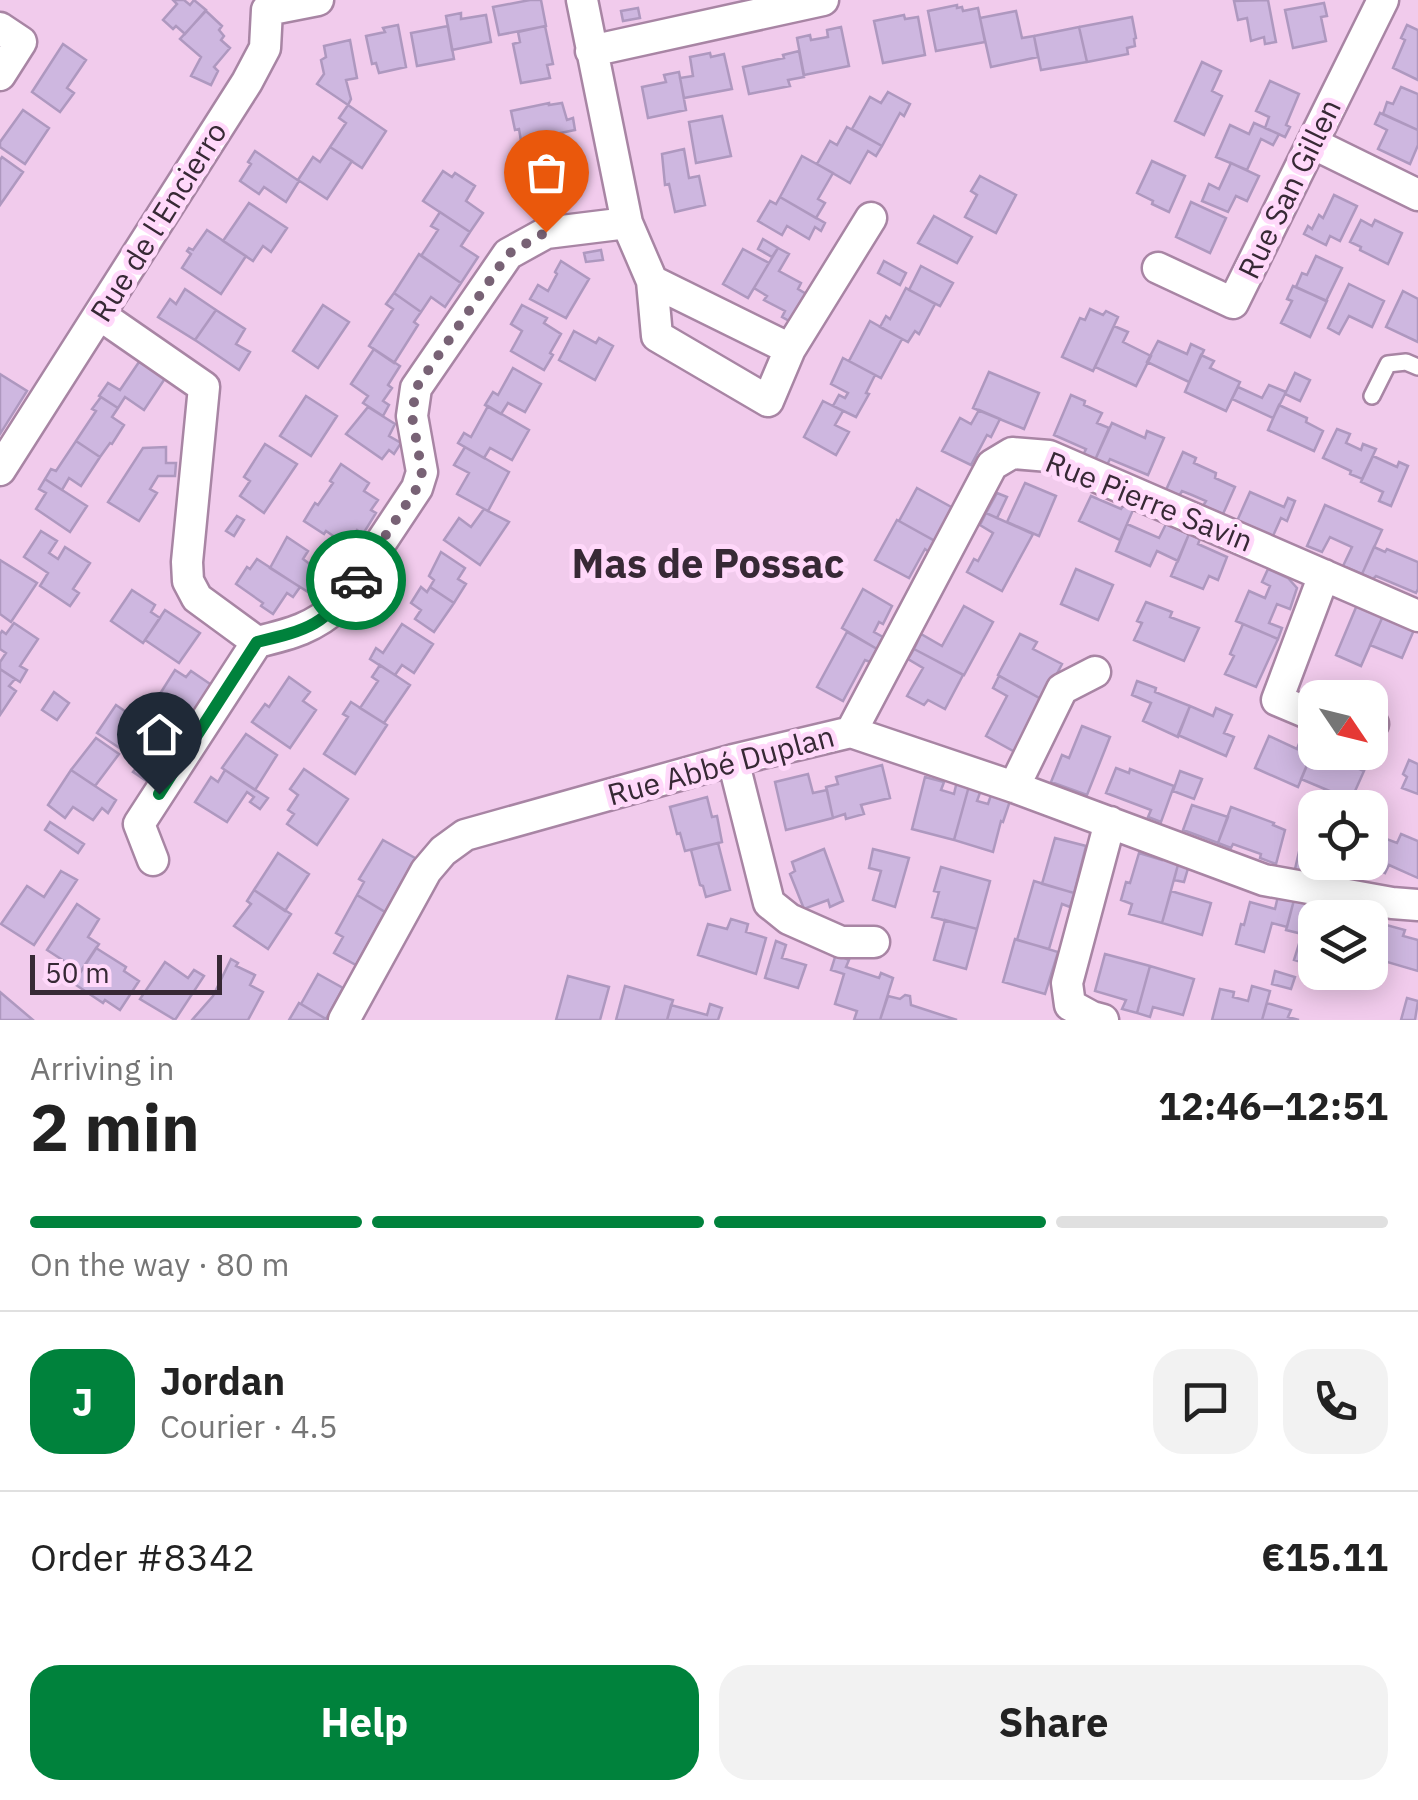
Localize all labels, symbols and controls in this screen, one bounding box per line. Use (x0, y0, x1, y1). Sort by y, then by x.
street label: Rue San Gillen (1228, 92, 1349, 285)
street label: Rue de l'Encierro (81, 114, 235, 328)
pin (504, 130, 589, 233)
icon: bag (519, 145, 574, 200)
street label: Rue Pierre Savin (1040, 441, 1259, 560)
courier (306, 530, 406, 630)
district label: Mas de Possac (572, 537, 844, 589)
icon: car (329, 553, 384, 608)
north arrow (1298, 680, 1388, 770)
map controls (1298, 680, 1388, 990)
pin (117, 692, 202, 795)
icon: home (132, 707, 187, 762)
street label: Rue Abbé Duplan (603, 716, 838, 814)
button: locate (1298, 790, 1388, 880)
button: layers (1298, 900, 1388, 990)
scale bar (30, 950, 222, 994)
text: 50 m (45, 954, 110, 991)
text: Arriving in (30, 1047, 175, 1089)
text: 12:46–12:51 (1158, 1081, 1388, 1130)
text: 2 min (30, 1084, 200, 1169)
text: On the way · 80 m (30, 1243, 290, 1285)
button: chat (1153, 1349, 1258, 1454)
button: phone (1283, 1349, 1388, 1454)
text: Jordan (160, 1356, 285, 1405)
text: J (72, 1377, 93, 1426)
text: Courier · 4.5 (160, 1405, 338, 1447)
text: Order #8342 (30, 1532, 255, 1581)
text: €15.11 (1261, 1532, 1388, 1581)
button: Help (30, 1665, 699, 1780)
button: Share (719, 1665, 1388, 1780)

